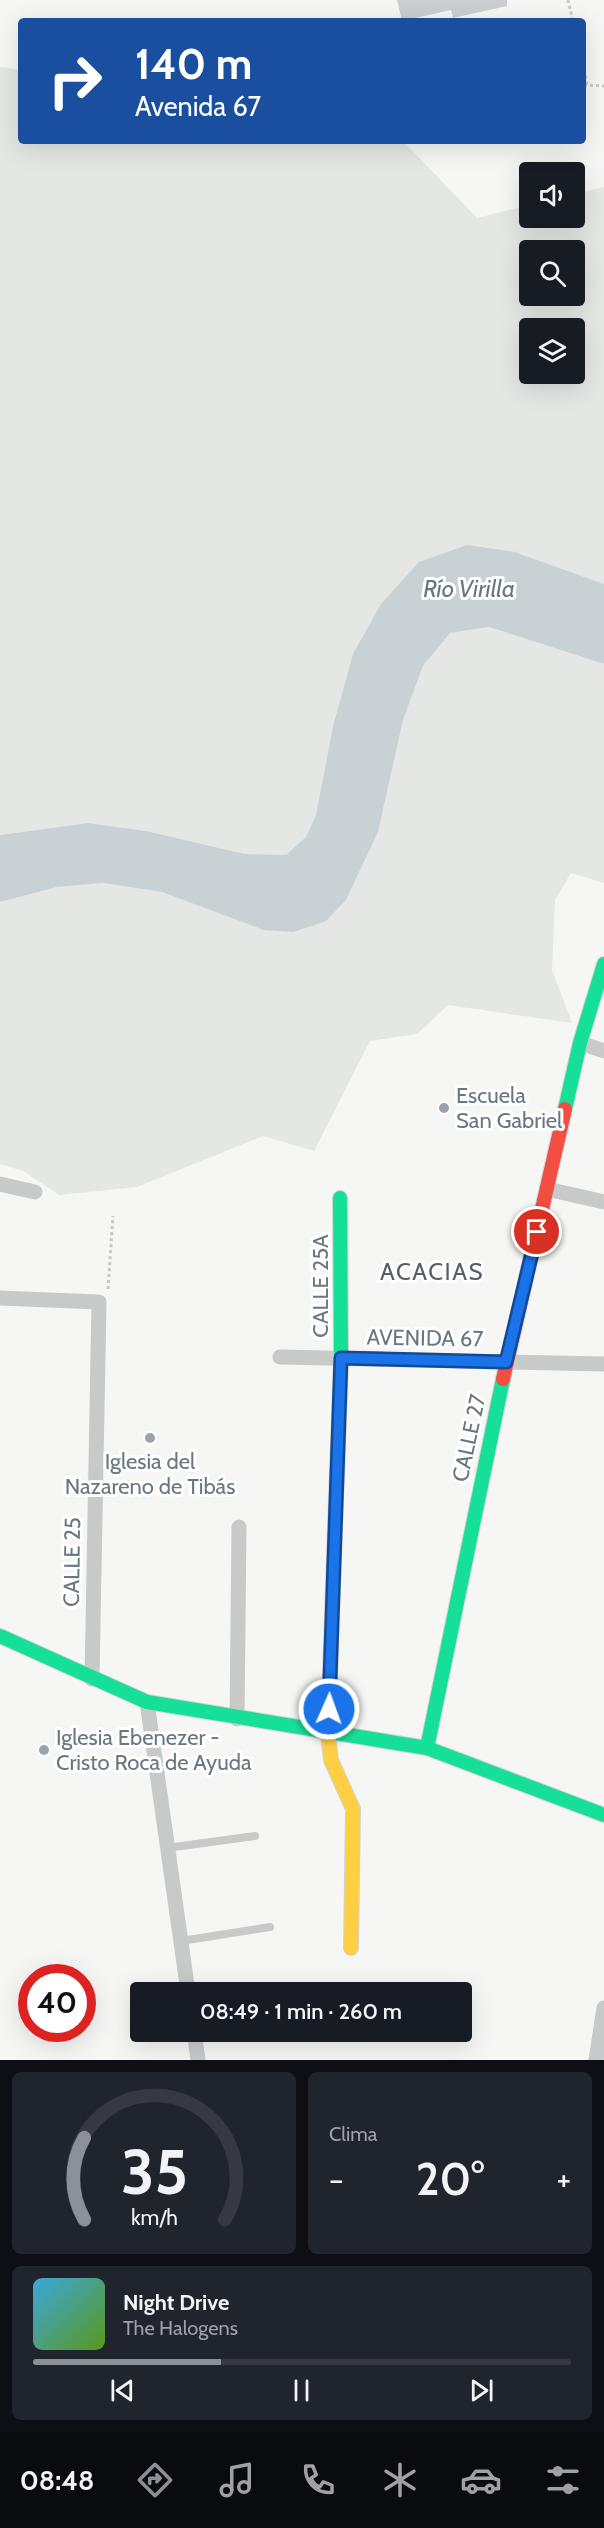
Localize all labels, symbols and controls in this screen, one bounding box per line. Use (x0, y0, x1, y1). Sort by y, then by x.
text: 140 m (135, 38, 252, 90)
icon: right (36, 42, 114, 120)
text: Avenida 67 (135, 90, 261, 123)
map controls (519, 162, 585, 384)
button: sound (519, 162, 585, 228)
button: search (519, 240, 585, 306)
button: layers (519, 318, 585, 384)
water label: Río Virilla (423, 574, 515, 603)
place label: Escuela San Gabriel (456, 1082, 563, 1134)
marker: Escuela San Gabriel (437, 1101, 451, 1115)
pin (511, 1206, 562, 1257)
icon: arrive (520, 1215, 553, 1248)
street label: CALLE 25A (307, 1234, 334, 1338)
district label: ACACIAS (380, 1257, 484, 1286)
street label: AVENIDA 67 (366, 1323, 484, 1353)
street label: CALLE 27 (447, 1392, 491, 1484)
marker: Iglesia del Nazareno de Tibás (143, 1431, 157, 1445)
place label: Iglesia del Nazareno de Tibás (65, 1448, 235, 1500)
street label: CALLE 25 (58, 1517, 86, 1607)
position arrow (297, 1677, 361, 1741)
place label: Iglesia Ebenezer - Cristo Roca de Ayuda (56, 1724, 252, 1776)
marker: Iglesia Ebenezer - Cristo Roca de Ayuda (37, 1743, 51, 1757)
speed limit sign: 40 (18, 1964, 96, 2042)
text: 08:49 · 1 min · 260 m (200, 1998, 402, 2025)
text: Clima (329, 2122, 377, 2146)
text: 35 (120, 2134, 188, 2210)
text: 20° (416, 2152, 484, 2206)
text: − (329, 2159, 344, 2199)
text: + (556, 2159, 571, 2199)
text: km/h (131, 2204, 177, 2230)
text: Night Drive (123, 2289, 229, 2316)
text: The Halogens (123, 2316, 238, 2340)
icon: previous (106, 2374, 139, 2407)
icon: pause (285, 2374, 318, 2407)
icon: next (465, 2374, 498, 2407)
icon: directions (134, 2459, 176, 2501)
icon: music (216, 2459, 258, 2501)
icon: phone (297, 2459, 339, 2501)
icon: climate (379, 2459, 421, 2501)
icon: car (460, 2459, 502, 2501)
icon: filters (542, 2459, 584, 2501)
text: 08:48 (20, 2464, 94, 2497)

